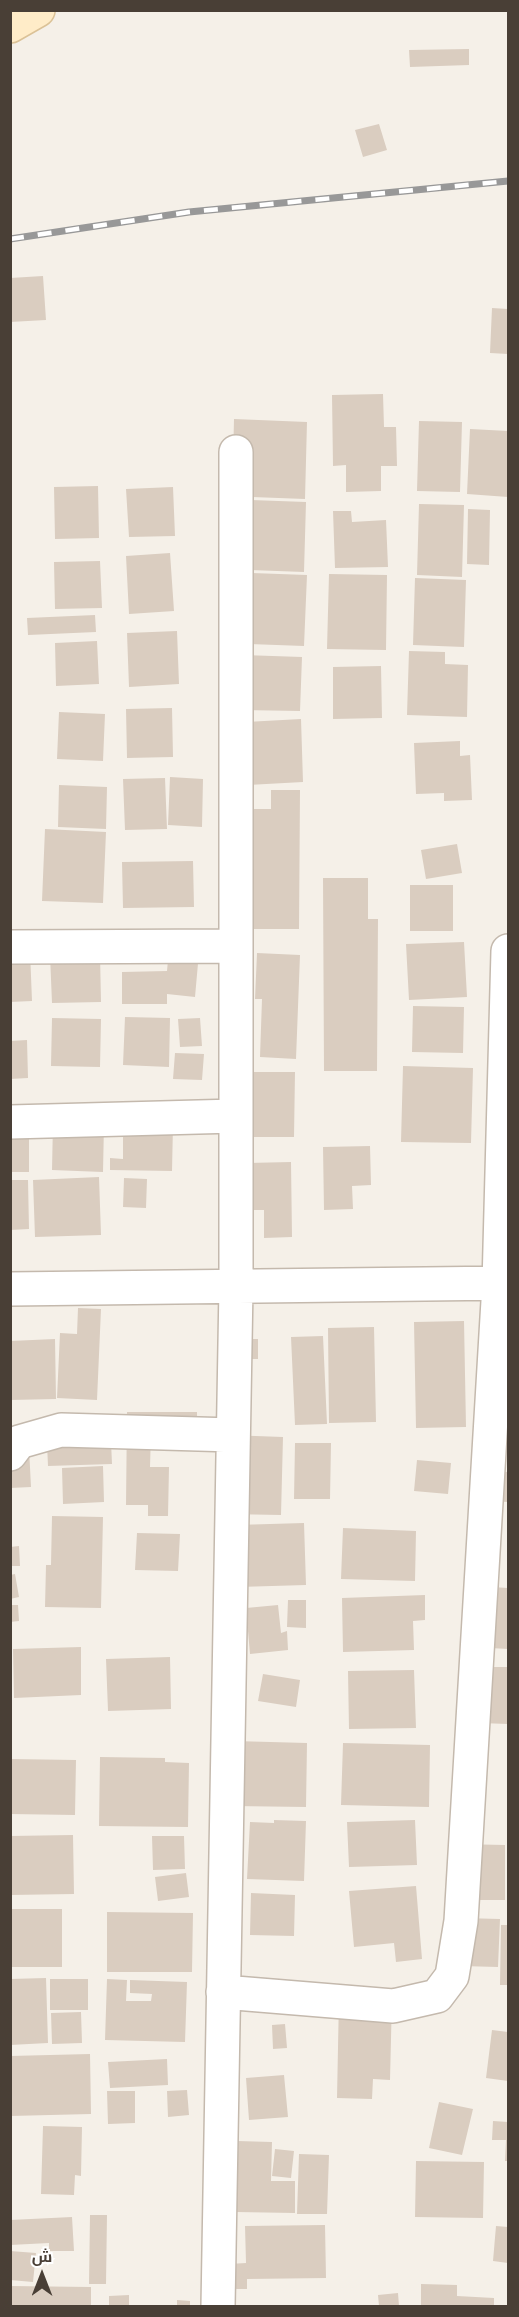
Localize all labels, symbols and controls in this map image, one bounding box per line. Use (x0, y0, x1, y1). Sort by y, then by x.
north arrow (12, 2245, 72, 2305)
text: ش (32, 2249, 52, 2265)

